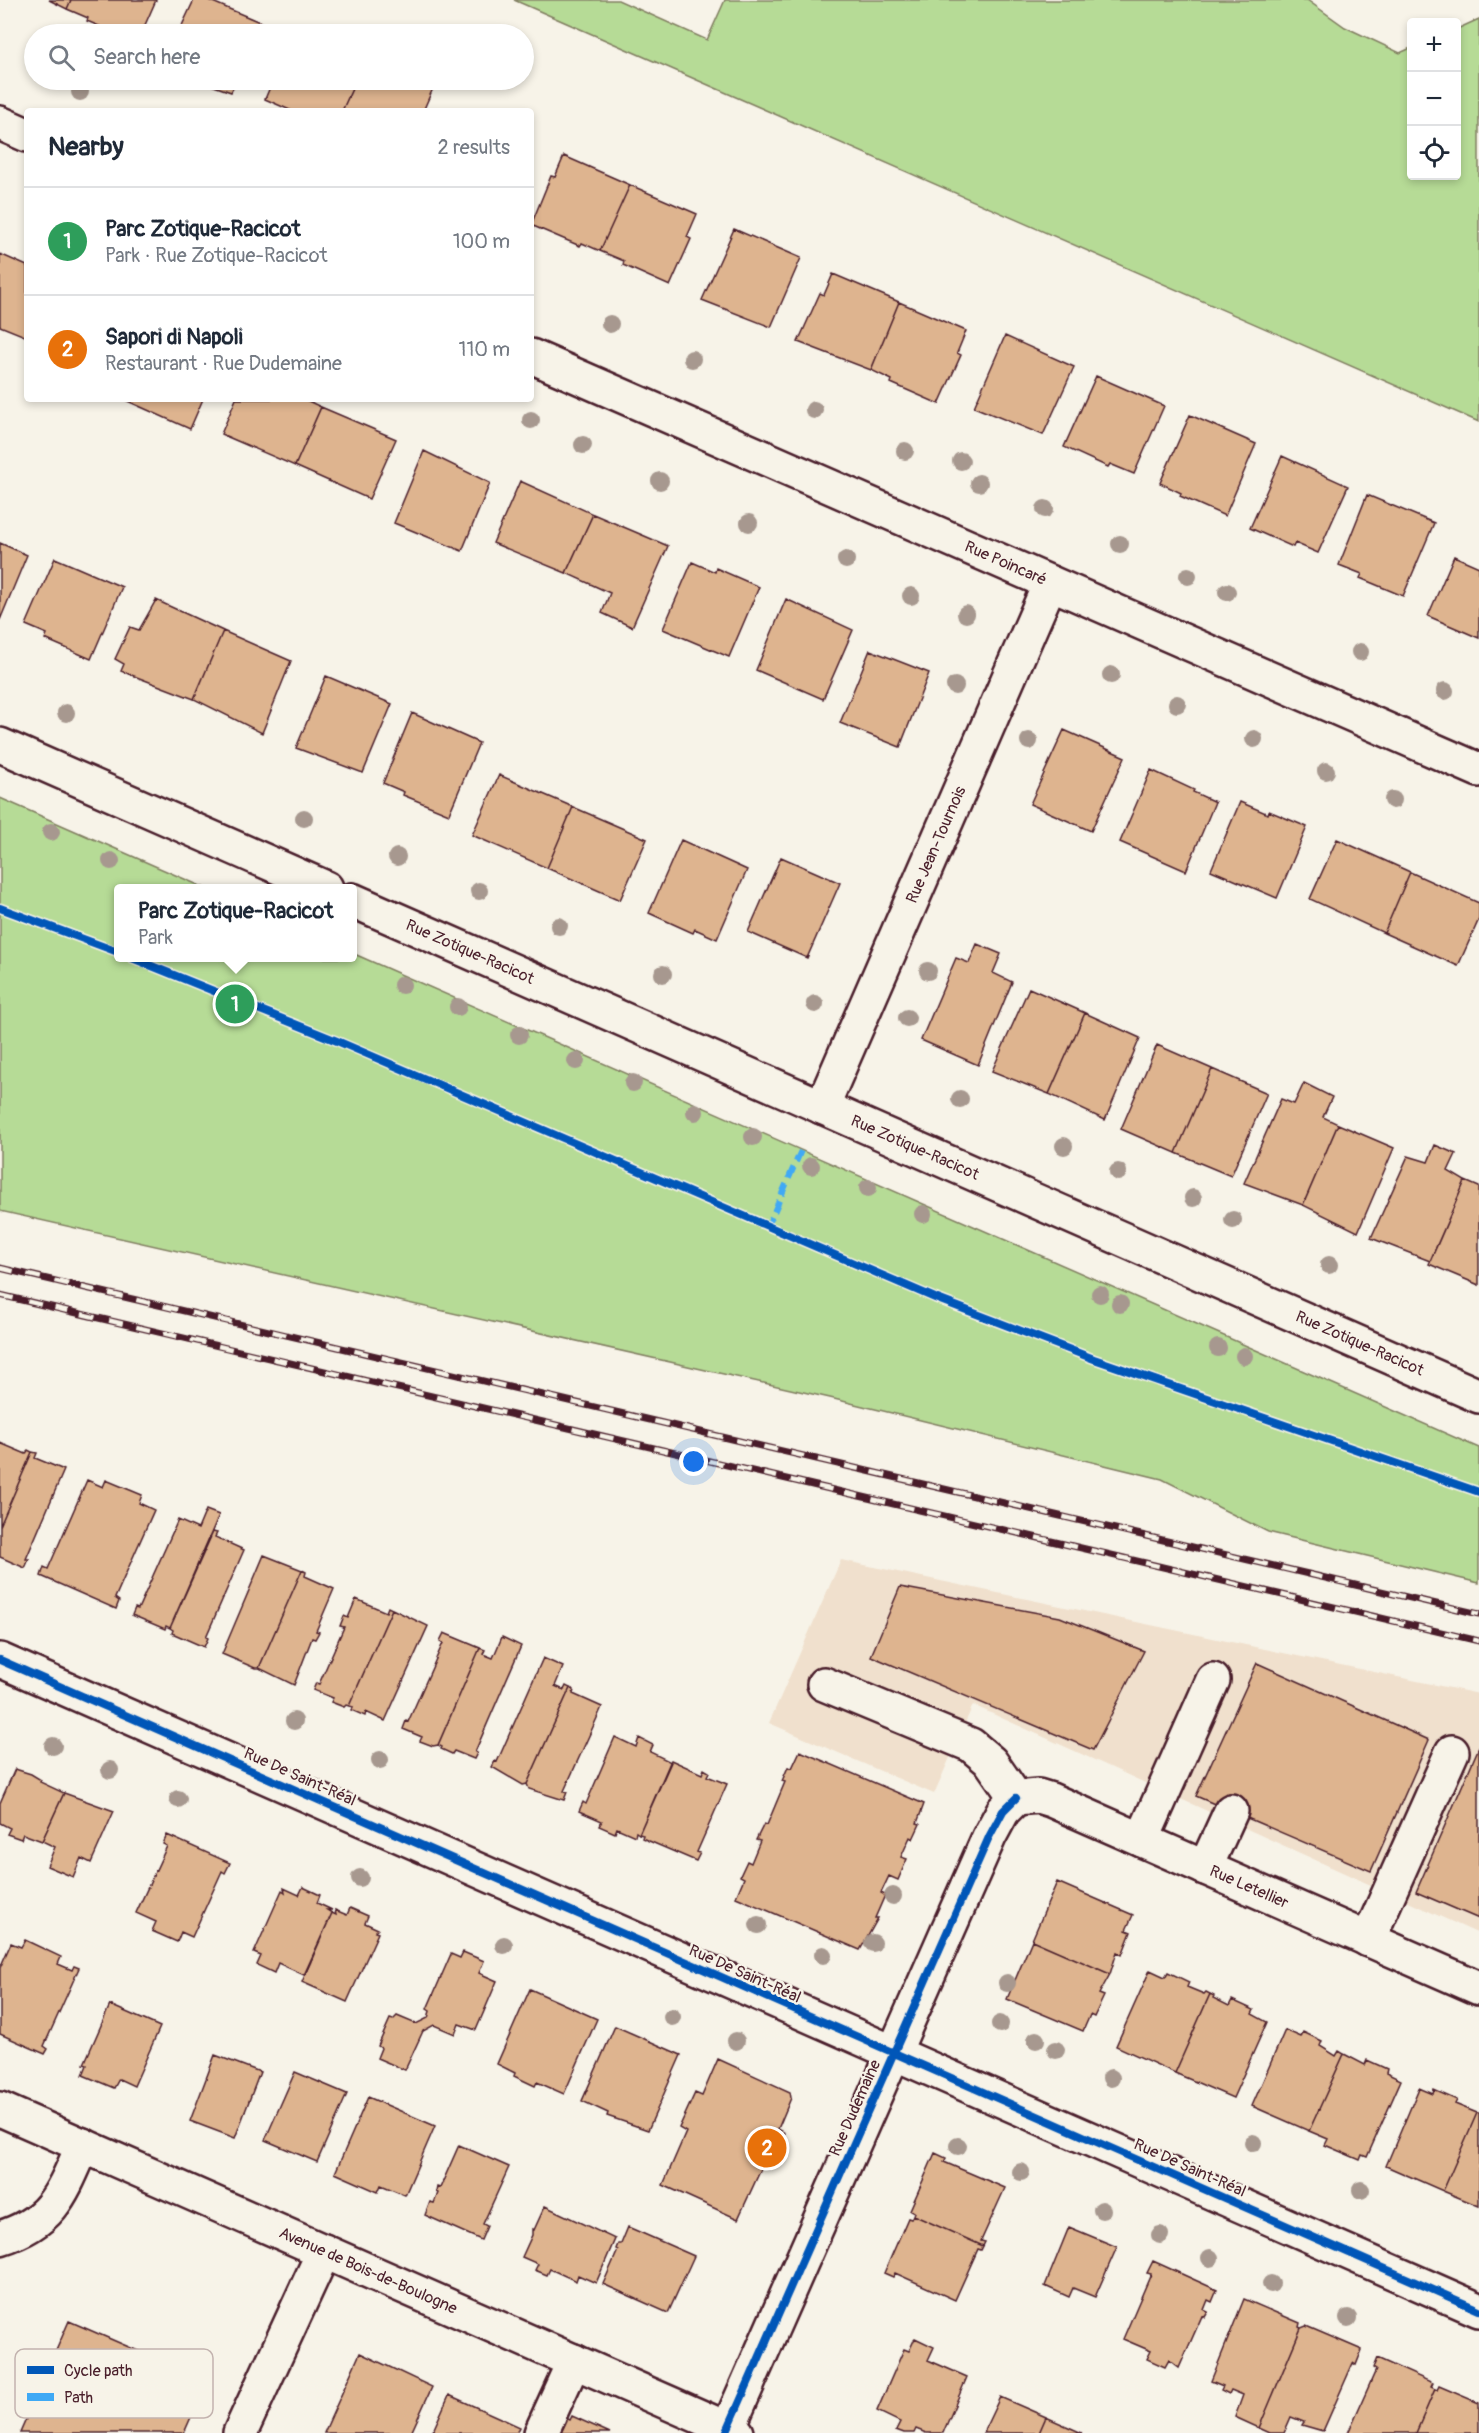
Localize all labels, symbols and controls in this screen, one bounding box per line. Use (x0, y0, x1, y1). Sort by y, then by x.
map controls (1407, 18, 1461, 180)
button: + (1407, 18, 1461, 72)
search box (24, 24, 534, 90)
icon: search (45, 41, 78, 74)
text: Search here (93, 43, 200, 71)
button: − (1407, 72, 1461, 126)
button: locate (1407, 126, 1461, 180)
text: Nearby (48, 131, 124, 163)
text: 2 results (438, 135, 510, 160)
text: Parc Zotique-Racicot (105, 215, 301, 243)
text: 1 (64, 229, 71, 254)
text: 100 m (453, 229, 510, 254)
text: Park · Rue Zotique-Racicot (105, 243, 328, 268)
text: Sapori di Napoli (105, 323, 243, 351)
text: 2 (62, 337, 73, 362)
text: 110 m (459, 337, 510, 362)
text: Restaurant · Rue Dudemaine (105, 351, 342, 376)
street label: Rue Poincaré (962, 537, 1050, 590)
street label: Rue Jean-Tournois (902, 783, 970, 906)
popup (114, 884, 357, 962)
text: Parc Zotique-Racicot (138, 897, 333, 925)
street label: Rue Zotique-Racicot (403, 915, 538, 989)
text: Park (138, 925, 173, 950)
pin: 1 (216, 982, 254, 1026)
street label: Rue Zotique-Racicot (848, 1111, 983, 1185)
street label: Rue Zotique-Racicot (1293, 1307, 1427, 1381)
your location (679, 1447, 708, 1476)
street label: Rue De Saint-Réal (241, 1743, 359, 1811)
street label: Rue Letellier (1207, 1861, 1292, 1913)
street label: Rue De Saint-Réal (686, 1940, 804, 2008)
street label: Rue Dudemaine (825, 2057, 885, 2159)
pin: 2 (748, 2126, 786, 2170)
street label: Rue De Saint-Réal (1131, 2134, 1249, 2202)
street label: Avenue de Bois-de-Boulogne (276, 2223, 460, 2319)
legend (15, 2349, 213, 2418)
text: Cycle path (64, 2361, 132, 2381)
text: Path (64, 2388, 93, 2408)

